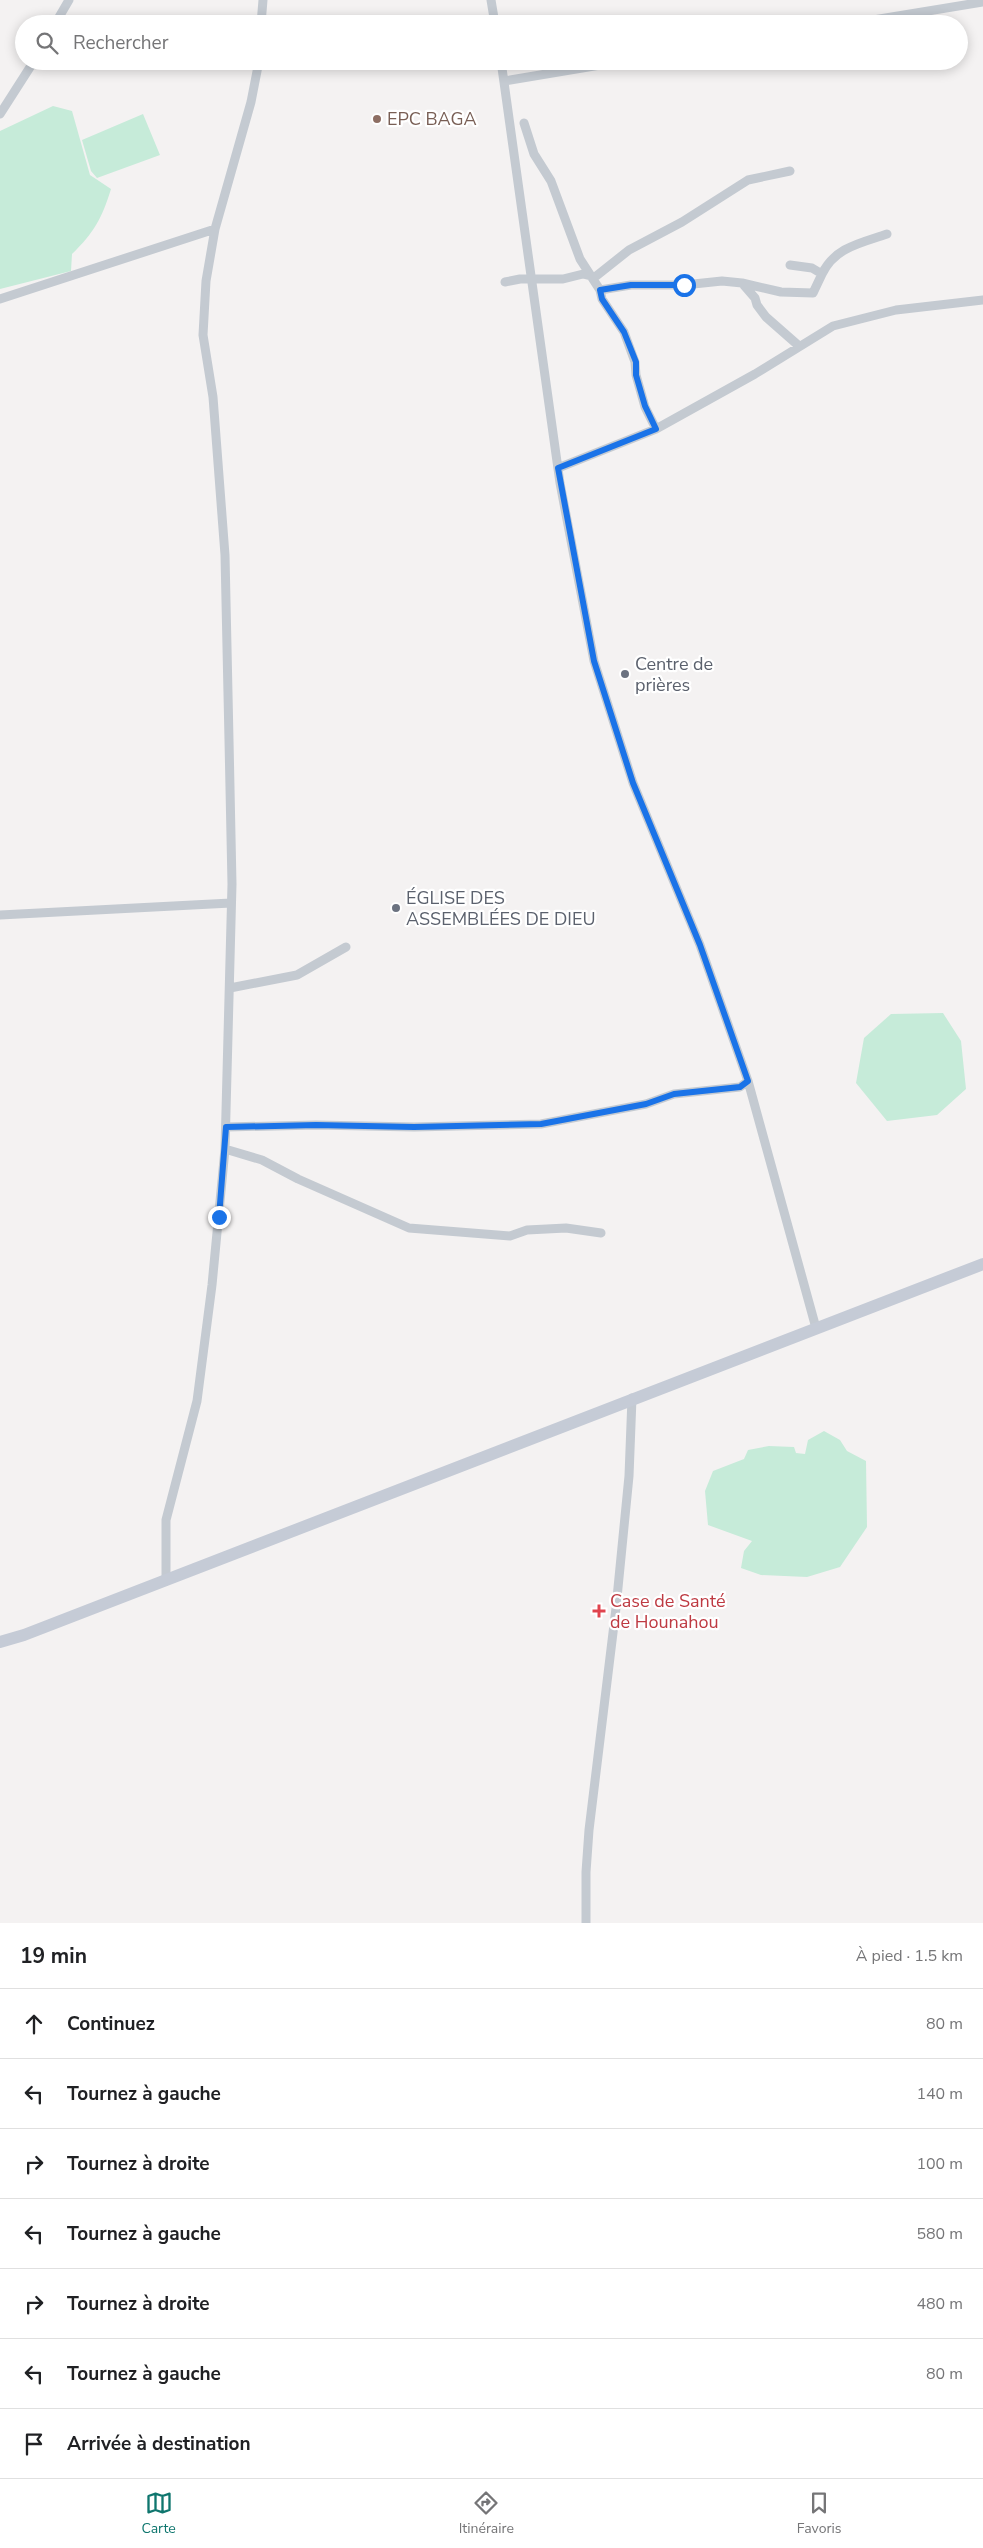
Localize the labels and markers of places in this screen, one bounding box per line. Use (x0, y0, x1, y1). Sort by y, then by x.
place label: EPC BAGA (387, 107, 477, 131)
marker: EPC BAGA (371, 113, 383, 125)
place label: Centre de prières (635, 652, 713, 697)
marker: Centre de prières (619, 668, 631, 680)
place label: ÉGLISE DES ASSEMBLÉES DE DIEU (406, 886, 596, 931)
marker: ÉGLISE DES ASSEMBLÉES DE DIEU (390, 902, 402, 914)
place label: Case de Santé de Hounahou (610, 1589, 726, 1634)
marker: Case de Santé de Hounahou (592, 1604, 606, 1618)

